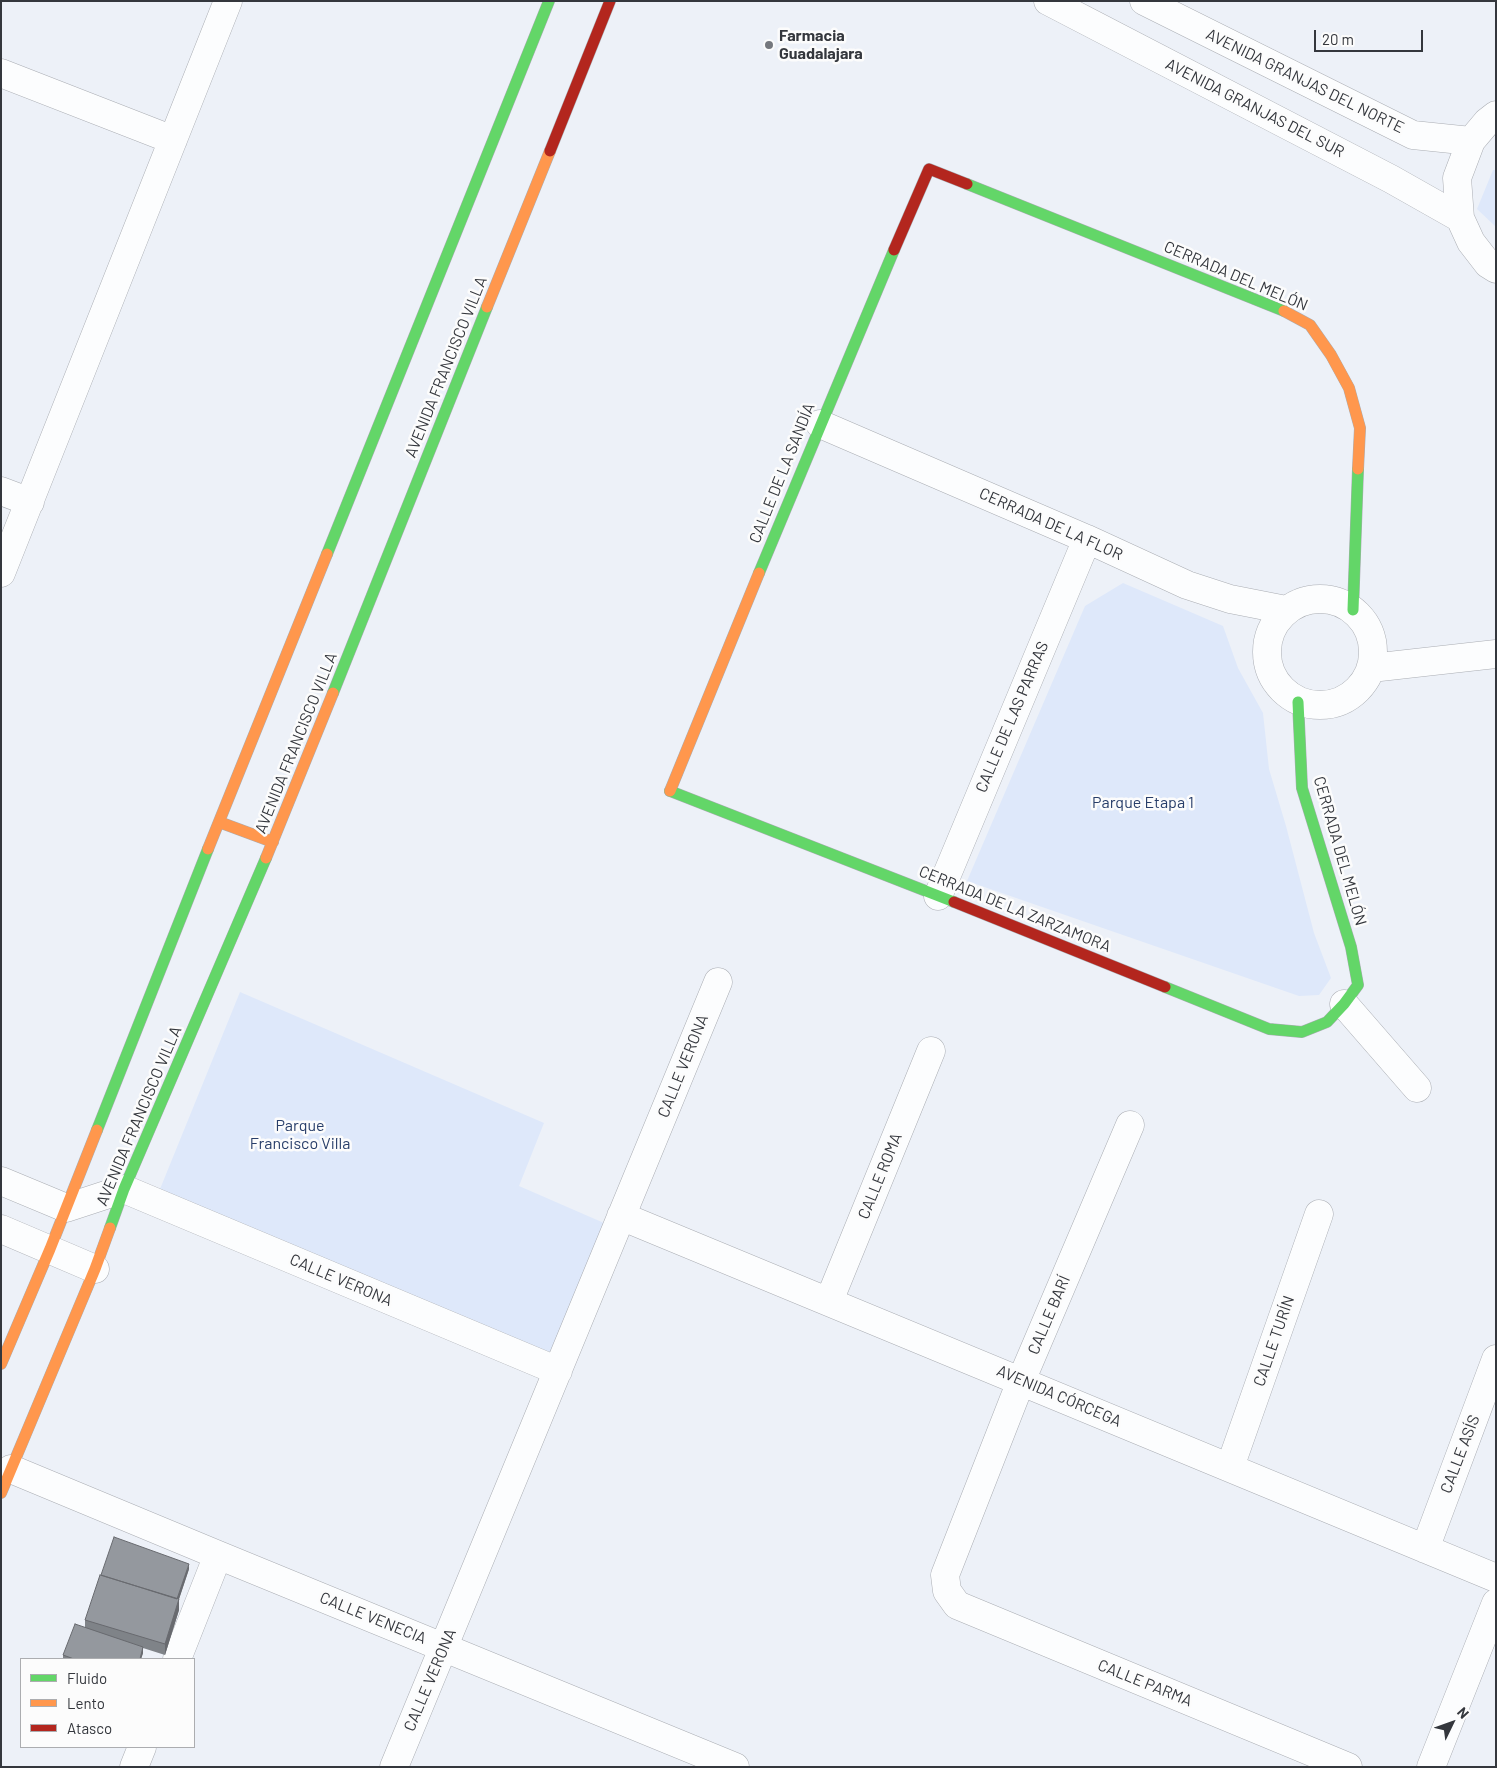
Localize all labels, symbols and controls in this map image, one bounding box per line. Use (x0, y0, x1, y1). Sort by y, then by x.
scale bar (1317, 20, 1426, 52)
street label: AVENIDA GRANJAS DEL NORTE (1203, 25, 1407, 137)
place label: Farmacia Guadalajara (779, 26, 863, 64)
text: 20 m (1322, 30, 1354, 48)
marker: Farmacia Guadalajara (763, 39, 775, 51)
street label: AVENIDA GRANJAS DEL SUR (1162, 54, 1348, 162)
street label: CERRADA DEL MELÓN (1161, 237, 1311, 315)
street label: AVENIDA FRANCISCO VILLA (401, 274, 491, 460)
street label: CALLE DE LA SANDÍA (745, 400, 819, 546)
street label: CERRADA DE LA FLOR (976, 484, 1126, 564)
street label: CALLE DE LAS PARRAS (971, 639, 1053, 795)
street label: AVENIDA FRANCISCO VILLA (251, 650, 341, 836)
street label: CERRADA DEL MELÓN (1309, 774, 1371, 928)
park label: Parque Etapa 1 (1092, 793, 1194, 813)
street label: CERRADA DE LA ZARZAMORA (916, 862, 1114, 956)
street label: CALLE VERONA (654, 1012, 712, 1120)
street label: AVENIDA FRANCISCO VILLA (92, 1023, 186, 1209)
park label: Parque Francisco Villa (250, 1116, 350, 1154)
street label: CALLE ROMA (854, 1130, 906, 1222)
street label: CALLE VERONA (287, 1250, 395, 1310)
street label: CALLE BARÍ (1024, 1273, 1074, 1357)
street label: CALLE TURÍN (1250, 1293, 1298, 1389)
street label: AVENIDA CÓRCEGA (994, 1361, 1124, 1431)
street label: CALLE ASÍS (1436, 1412, 1484, 1496)
street label: CALLE VENECIA (317, 1588, 429, 1648)
street label: CALLE VERONA (400, 1626, 460, 1734)
street label: CALLE PARMA (1095, 1655, 1195, 1711)
legend (20, 1658, 195, 1748)
text: Fluido (67, 1669, 107, 1687)
text: Lento (67, 1694, 105, 1712)
north arrow (1427, 1698, 1477, 1748)
text: N (1454, 1703, 1473, 1722)
text: Atasco (67, 1719, 112, 1737)

